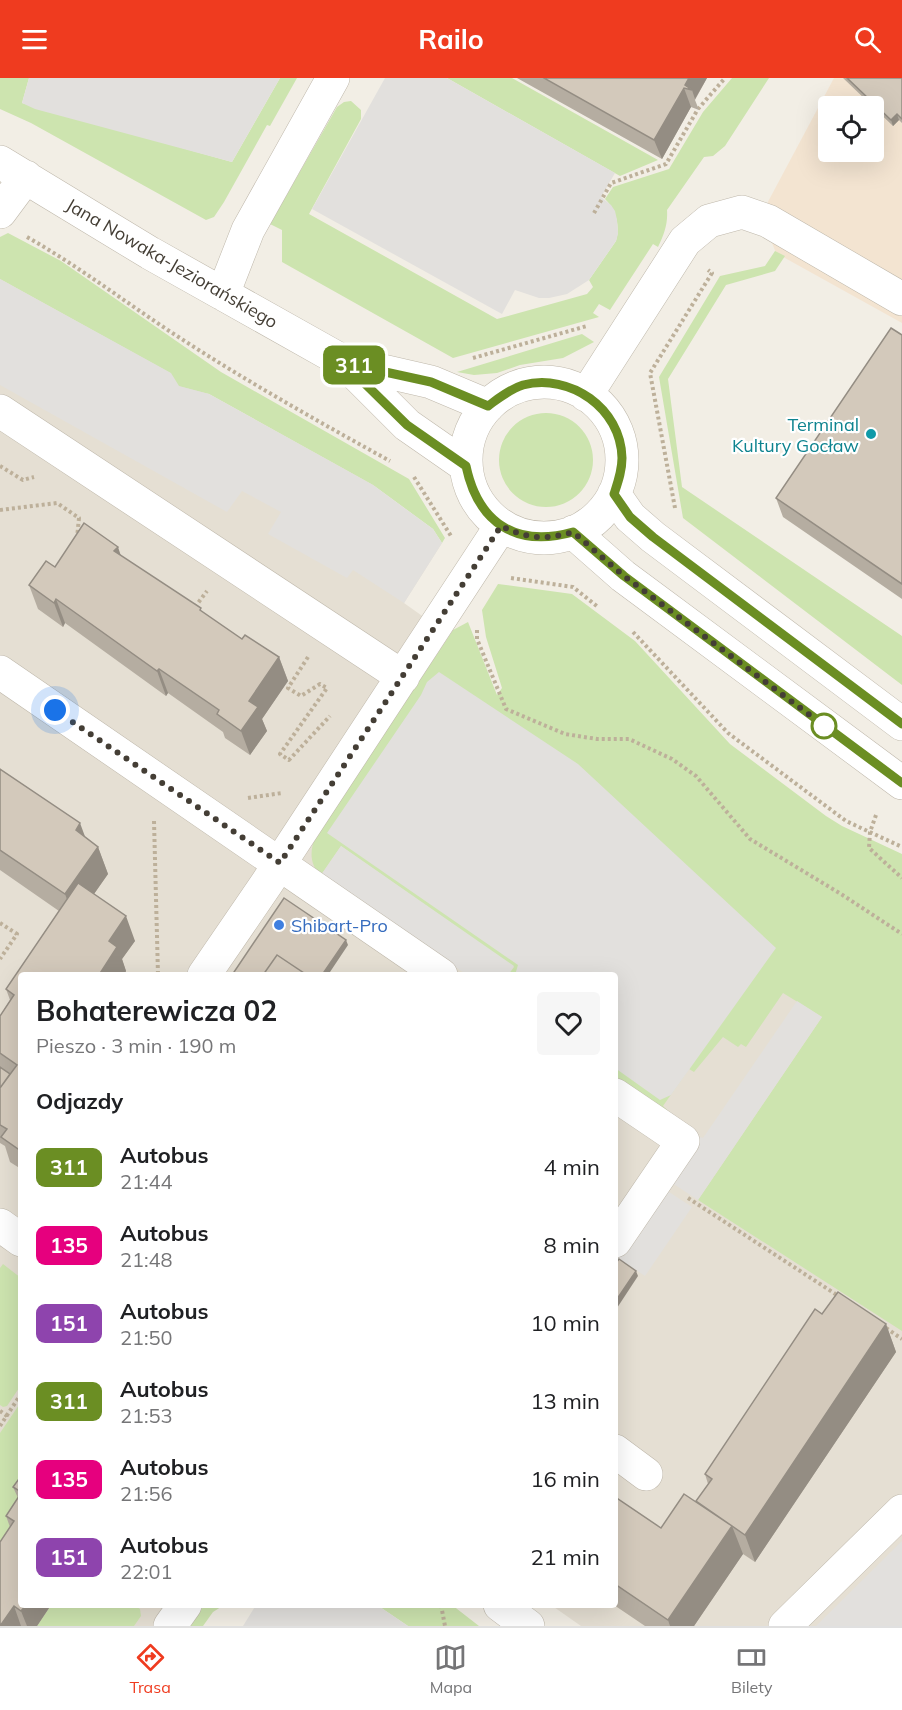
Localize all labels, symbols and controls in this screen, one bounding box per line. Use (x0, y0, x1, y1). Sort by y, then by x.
text: Railo (418, 22, 484, 56)
icon: menu (18, 23, 51, 56)
icon: search (851, 23, 884, 56)
map controls (818, 96, 884, 162)
button: locate (818, 96, 884, 162)
street label: Jana Nowaka-Jeziorańskiego (62, 193, 282, 333)
line badge: 311 (320, 346, 388, 384)
text: 311 (335, 352, 373, 378)
place label: Terminal Kultury Gocław (732, 413, 859, 457)
marker: Terminal Kultury Gocław (864, 427, 878, 441)
your location (40, 695, 70, 725)
unlabelled marker (811, 713, 837, 739)
place label: Shibart-Pro (291, 914, 388, 937)
marker: Shibart-Pro (272, 918, 286, 932)
button: heart (537, 992, 600, 1055)
text: Bohaterewicza 02 (36, 993, 277, 1028)
text: Pieszo · 3 min · 190 m (36, 1033, 236, 1058)
text: Odjazdy (36, 1087, 123, 1115)
text: Autobus (120, 1141, 209, 1169)
text: 4 min (544, 1153, 600, 1181)
text: 311 (50, 1154, 88, 1180)
text: 21:44 (120, 1169, 173, 1194)
text: Autobus (120, 1219, 209, 1247)
text: 8 min (544, 1231, 600, 1259)
text: 135 (50, 1232, 88, 1258)
text: 21:48 (120, 1247, 173, 1272)
text: Autobus (120, 1297, 209, 1325)
text: 10 min (530, 1309, 600, 1337)
text: 151 (50, 1310, 88, 1336)
text: 21:50 (120, 1325, 173, 1350)
text: Autobus (120, 1375, 209, 1403)
text: 13 min (530, 1387, 600, 1415)
text: 311 (50, 1388, 88, 1414)
text: 21:53 (120, 1403, 173, 1428)
text: Autobus (120, 1453, 209, 1481)
text: 16 min (530, 1465, 600, 1493)
text: 135 (50, 1466, 88, 1492)
text: 21:56 (120, 1481, 173, 1506)
text: Autobus (120, 1531, 209, 1559)
text: 21 min (530, 1543, 600, 1571)
text: 151 (50, 1544, 88, 1570)
text: 22:01 (120, 1559, 173, 1584)
tab: Trasa (129, 1641, 171, 1697)
tab: Mapa (430, 1641, 472, 1697)
tab: Bilety (731, 1641, 773, 1697)

